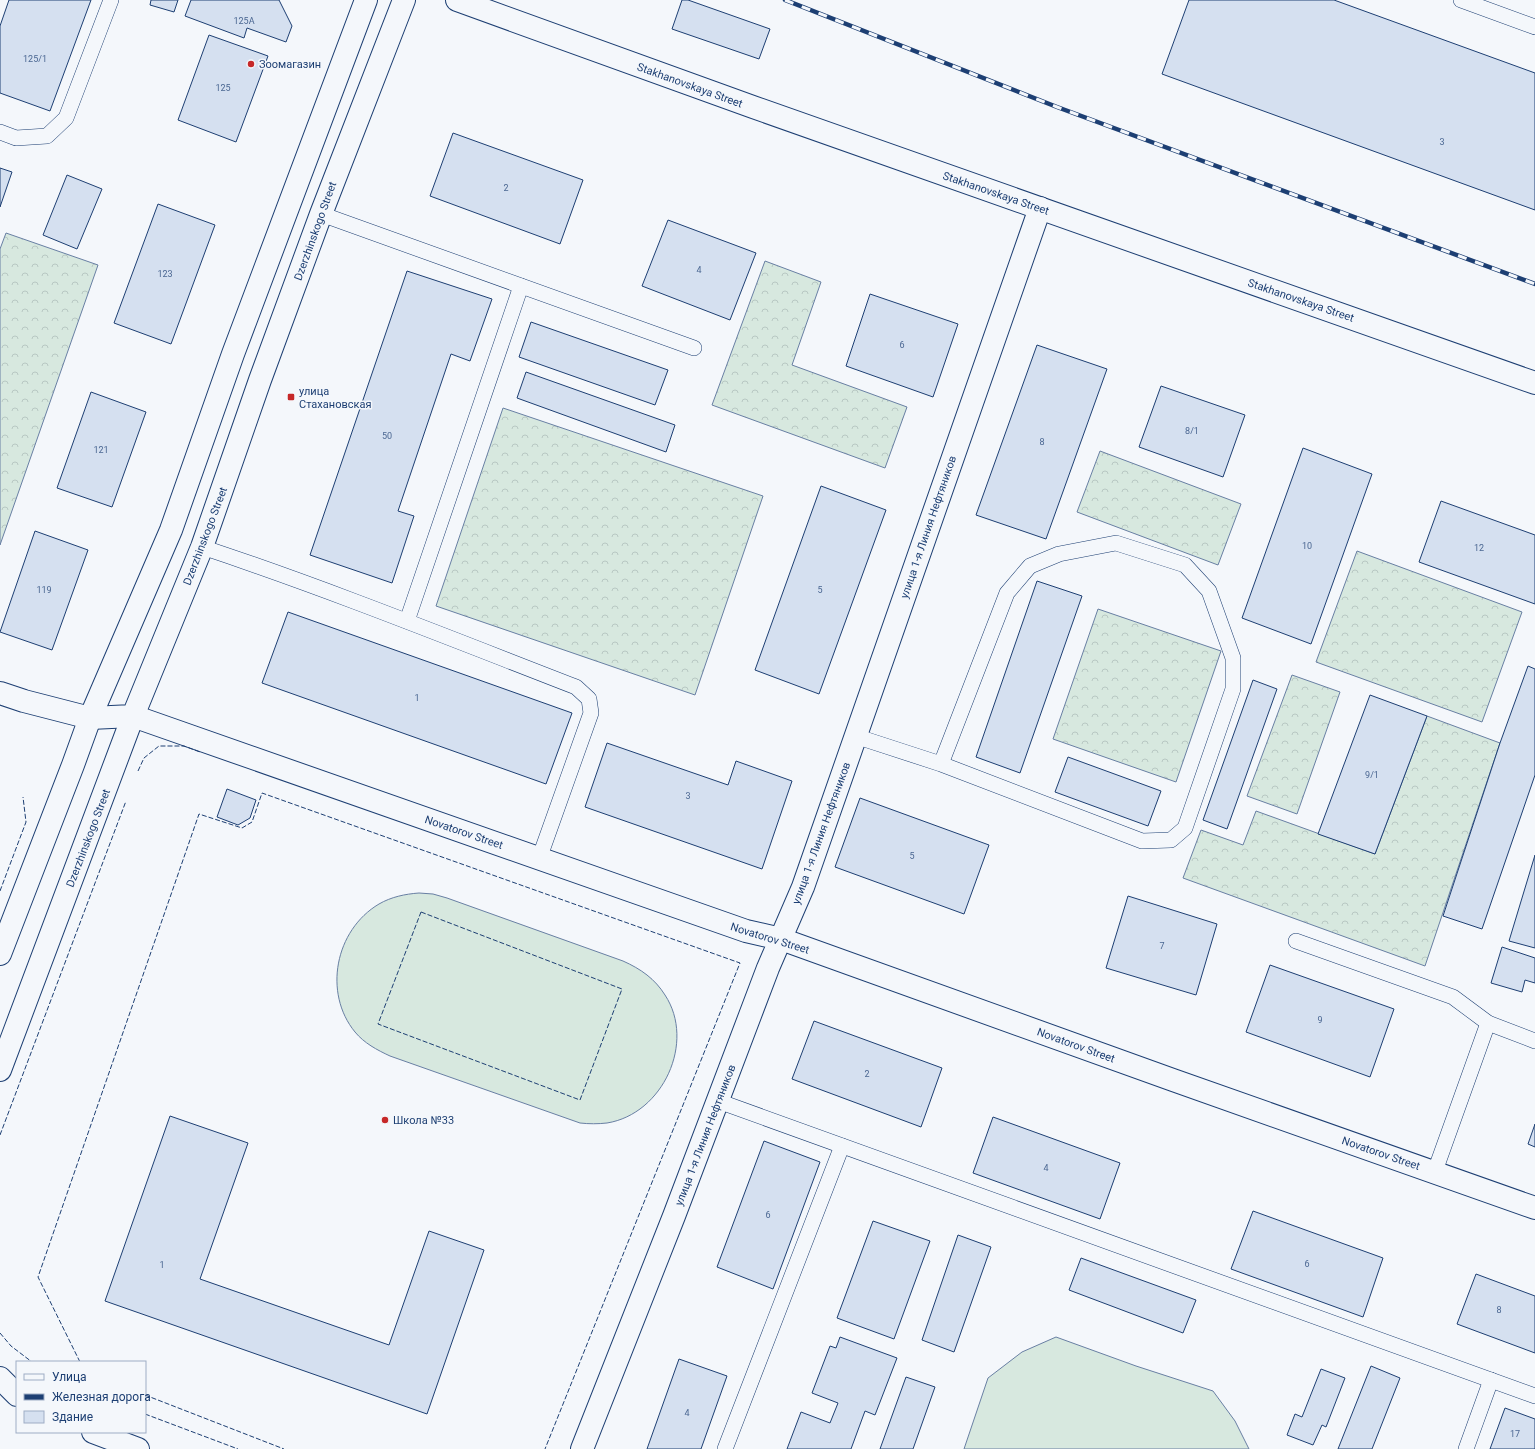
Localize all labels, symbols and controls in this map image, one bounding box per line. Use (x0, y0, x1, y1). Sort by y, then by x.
house number: 125А (233, 16, 255, 26)
house number: 125/1 (23, 54, 47, 64)
place label: Зоомагазин (259, 58, 321, 71)
marker: Зоомагазин (246, 59, 256, 69)
street label: Stakhanovskaya Street (635, 60, 745, 111)
house number: 125 (215, 83, 231, 93)
house number: 3 (1439, 137, 1445, 147)
street label: Stakhanovskaya Street (941, 169, 1051, 218)
street label: Dzerzhinskogo Street (292, 180, 340, 282)
house number: 2 (503, 183, 509, 193)
house number: 4 (696, 265, 702, 275)
house number: 123 (157, 269, 173, 279)
street label: Stakhanovskaya Street (1246, 276, 1356, 325)
house number: 6 (899, 340, 905, 350)
place label: улица Стахановская (299, 385, 371, 411)
marker: улица Стахановская (286, 392, 296, 402)
house number: 8/1 (1185, 426, 1199, 436)
house number: 50 (382, 431, 392, 441)
house number: 8 (1039, 437, 1045, 447)
house number: 121 (93, 445, 109, 455)
street label: улица 1-я Линия Нефтяников (898, 454, 959, 600)
street label: Dzerzhinskogo Street (181, 485, 230, 587)
house number: 10 (1302, 541, 1312, 551)
house number: 12 (1474, 543, 1484, 553)
house number: 119 (36, 585, 52, 595)
house number: 5 (817, 585, 823, 595)
house number: 1 (414, 693, 420, 703)
street label: улица 1-я Линия Нефтяников (790, 760, 853, 906)
house number: 9/1 (1365, 770, 1379, 780)
street label: Dzerzhinskogo Street (64, 787, 113, 889)
house number: 3 (685, 791, 691, 801)
street label: Novatorov Street (423, 813, 505, 852)
house number: 5 (909, 851, 915, 861)
street label: Novatorov Street (729, 920, 811, 957)
house number: 7 (1159, 941, 1165, 951)
house number: 9 (1317, 1015, 1323, 1025)
street label: Novatorov Street (1035, 1025, 1117, 1066)
street label: улица 1-я Линия Нефтяников (672, 1063, 738, 1208)
house number: 2 (864, 1069, 870, 1079)
place label: Школа №33 (393, 1114, 454, 1127)
marker: Школа №33 (380, 1115, 390, 1125)
street label: Novatorov Street (1340, 1134, 1422, 1173)
house number: 4 (1043, 1163, 1049, 1173)
house number: 6 (765, 1210, 771, 1220)
house number: 6 (1304, 1259, 1310, 1269)
house number: 1 (159, 1260, 165, 1270)
house number: 8 (1496, 1305, 1502, 1315)
legend (16, 1361, 146, 1433)
text: Улица (52, 1370, 87, 1384)
text: Железная дорога (52, 1390, 151, 1404)
house number: 4 (684, 1408, 690, 1418)
text: Здание (52, 1410, 93, 1424)
house number: 17 (1510, 1429, 1520, 1439)

